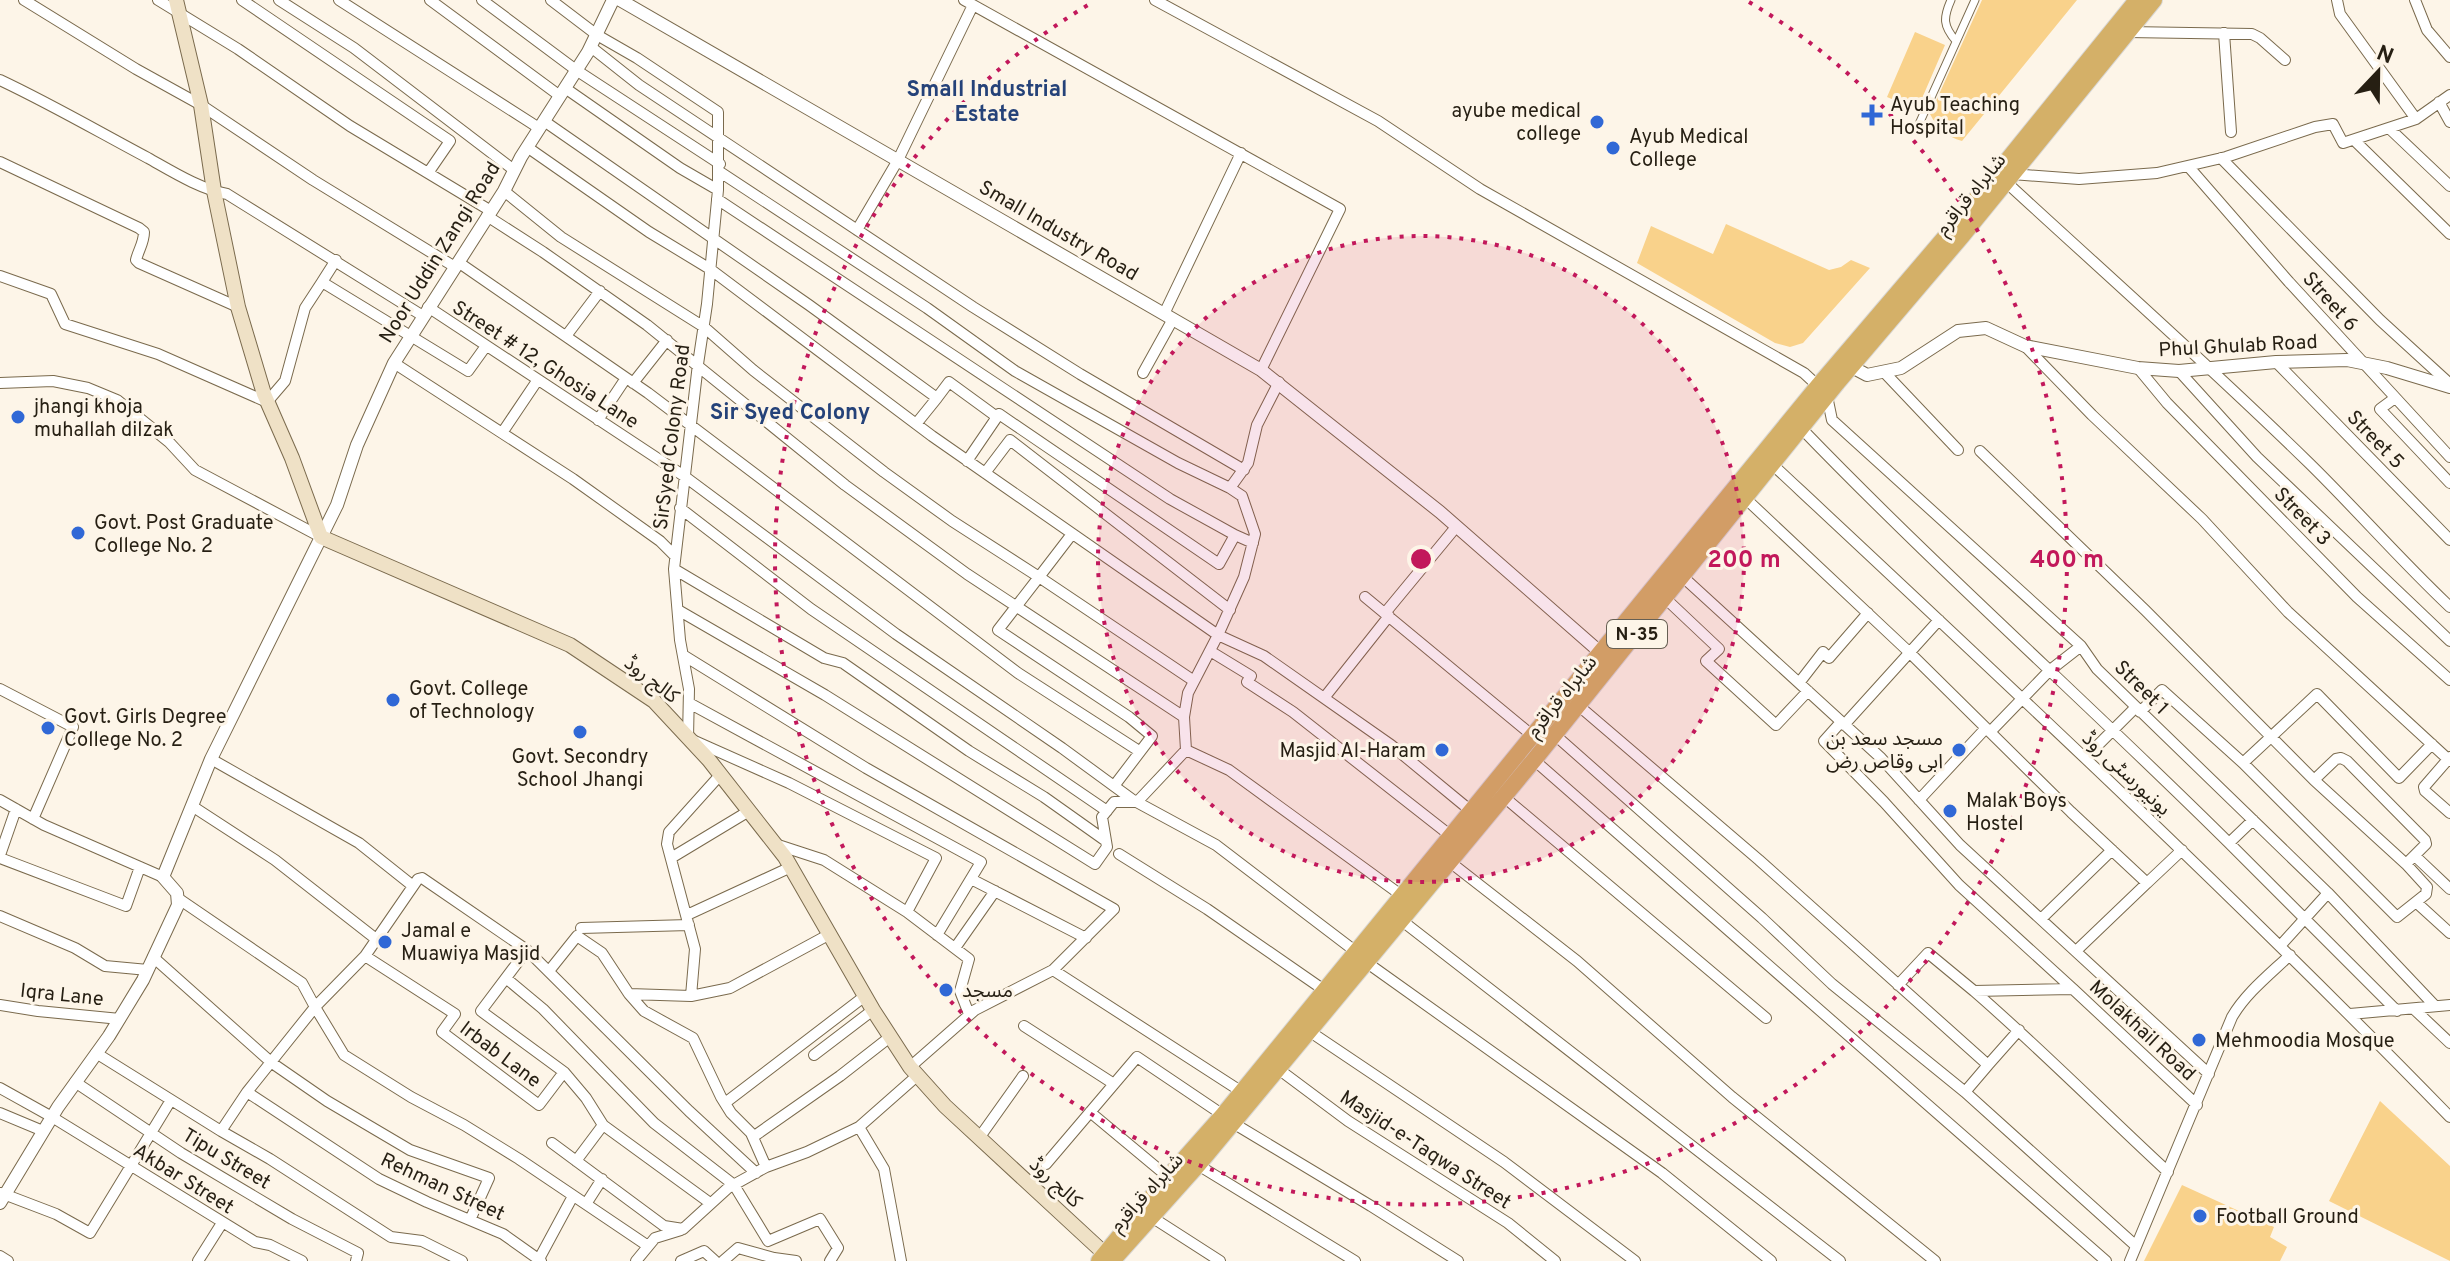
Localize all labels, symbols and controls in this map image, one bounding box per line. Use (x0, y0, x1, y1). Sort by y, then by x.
north arrow (2338, 32, 2418, 112)
text: N (2372, 40, 2397, 71)
district label: Small Industrial Estate (907, 77, 1067, 129)
place label: Ayub Teaching Hospital (1890, 93, 2020, 142)
place label: ayube medical college (1451, 99, 1581, 148)
marker: Ayub Teaching Hospital (1861, 104, 1883, 126)
marker: ayube medical college (1588, 113, 1606, 131)
place label: Ayub Medical College (1629, 125, 1748, 174)
marker: Ayub Medical College (1604, 139, 1622, 157)
street label: شاہراہ قراقرم (1930, 149, 2013, 242)
street label: Noor Uddin Zangi Road (374, 157, 507, 349)
street label: Small Industry Road (974, 175, 1142, 288)
street label: Street 6 (2296, 267, 2363, 338)
street label: Street # 12, Ghosia Lane (447, 296, 643, 436)
street label: Phul Ghulab Road (2158, 330, 2318, 364)
street label: SirSyed Colony Road (649, 343, 697, 532)
place label: jhangi khoja muhallah dilzak (33, 395, 174, 444)
district label: Sir Syed Colony (710, 400, 870, 427)
street label: Street 5 (2340, 405, 2409, 475)
marker: jhangi khoja muhallah dilzak (9, 408, 27, 426)
street label: Street 3 (2267, 483, 2336, 552)
place label: Govt. Post Graduate College No. 2 (94, 511, 274, 560)
marker: Govt. Post Graduate College No. 2 (69, 524, 87, 542)
centre of rings (1407, 545, 1435, 573)
text: 200 m (1707, 546, 1781, 576)
text: 400 m (2030, 546, 2104, 576)
road number: N-35 (1607, 620, 1667, 648)
street label: کالج روڈ (618, 651, 684, 711)
street label: شاہراہ قراقرم (1521, 651, 1604, 744)
street label: Street 1 (2108, 655, 2174, 721)
place label: Govt. College of Technology (409, 677, 535, 726)
marker: Govt. College of Technology (384, 691, 402, 709)
place label: Govt. Girls Degree College No. 2 (64, 705, 227, 754)
marker: Govt. Girls Degree College No. 2 (39, 719, 57, 737)
marker: Govt. Secondry School Jhangi (571, 723, 589, 741)
street label: یونیورسٹی روڈ (2076, 726, 2176, 822)
place label: مسجد سعد بن ابی وقاص رض (1826, 727, 1943, 776)
place label: Masjid Al-Haram (1279, 739, 1426, 765)
marker: Masjid Al-Haram (1433, 741, 1451, 759)
marker: مسجد سعد بن ابی وقاص رض (1950, 741, 1968, 759)
place label: Govt. Secondry School Jhangi (512, 745, 648, 794)
place label: Malak Boys Hostel (1966, 789, 2067, 838)
marker: Malak Boys Hostel (1941, 802, 1959, 820)
place label: Jamal e Muawiya Masjid (401, 919, 540, 968)
marker: Jamal e Muawiya Masjid (376, 933, 394, 951)
street label: Molakhail Road (2083, 975, 2201, 1088)
street label: Iqra Lane (19, 979, 105, 1013)
place label: مسجد (962, 979, 1013, 1005)
marker: مسجد (937, 981, 955, 999)
street label: Irbab Lane (454, 1016, 546, 1095)
place label: Mehmoodia Mosque (2215, 1029, 2395, 1055)
marker: Mehmoodia Mosque (2190, 1031, 2208, 1049)
street label: Masjid-e-Taqwa Street (1334, 1085, 1516, 1216)
street label: Tipu Street (177, 1123, 275, 1196)
street label: Akbar Street (128, 1138, 238, 1221)
street label: Rehman Street (376, 1148, 508, 1228)
street label: شاہراہ قراقرم (1105, 1148, 1190, 1239)
street label: کالج روڈ (1023, 1153, 1087, 1215)
place label: Football Ground (2216, 1205, 2359, 1231)
marker: Football Ground (2191, 1207, 2209, 1225)

